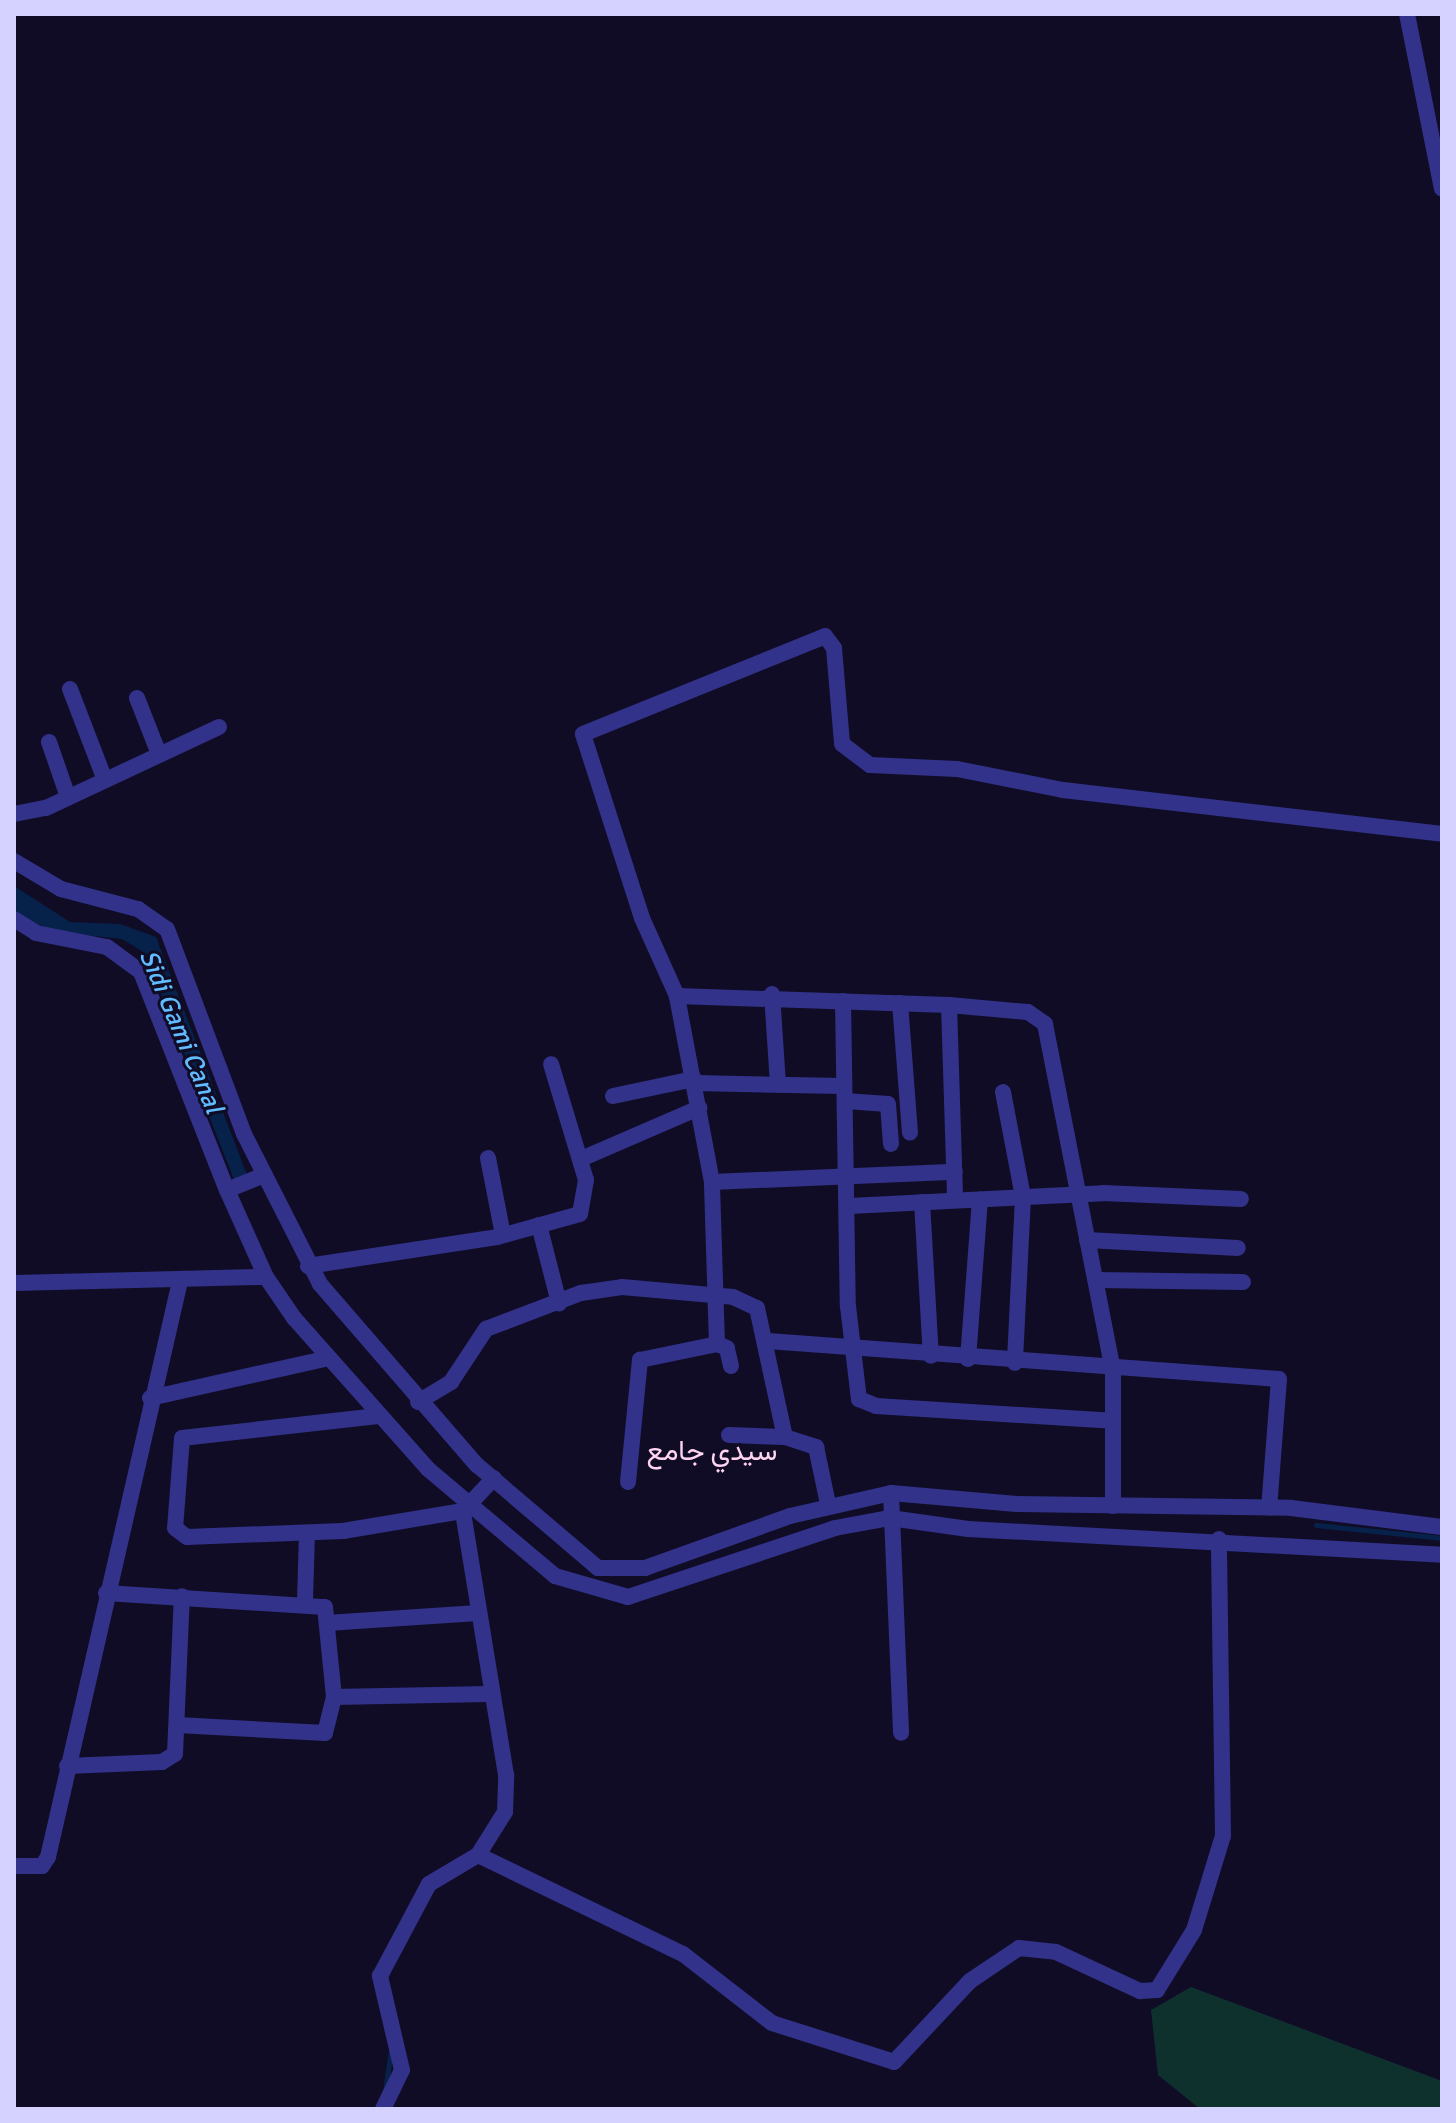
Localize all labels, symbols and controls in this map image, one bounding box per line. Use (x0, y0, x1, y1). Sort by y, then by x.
water label: Sidi Gami Canal (131, 945, 229, 1119)
district label: سيدي جامع (647, 1434, 777, 1468)

